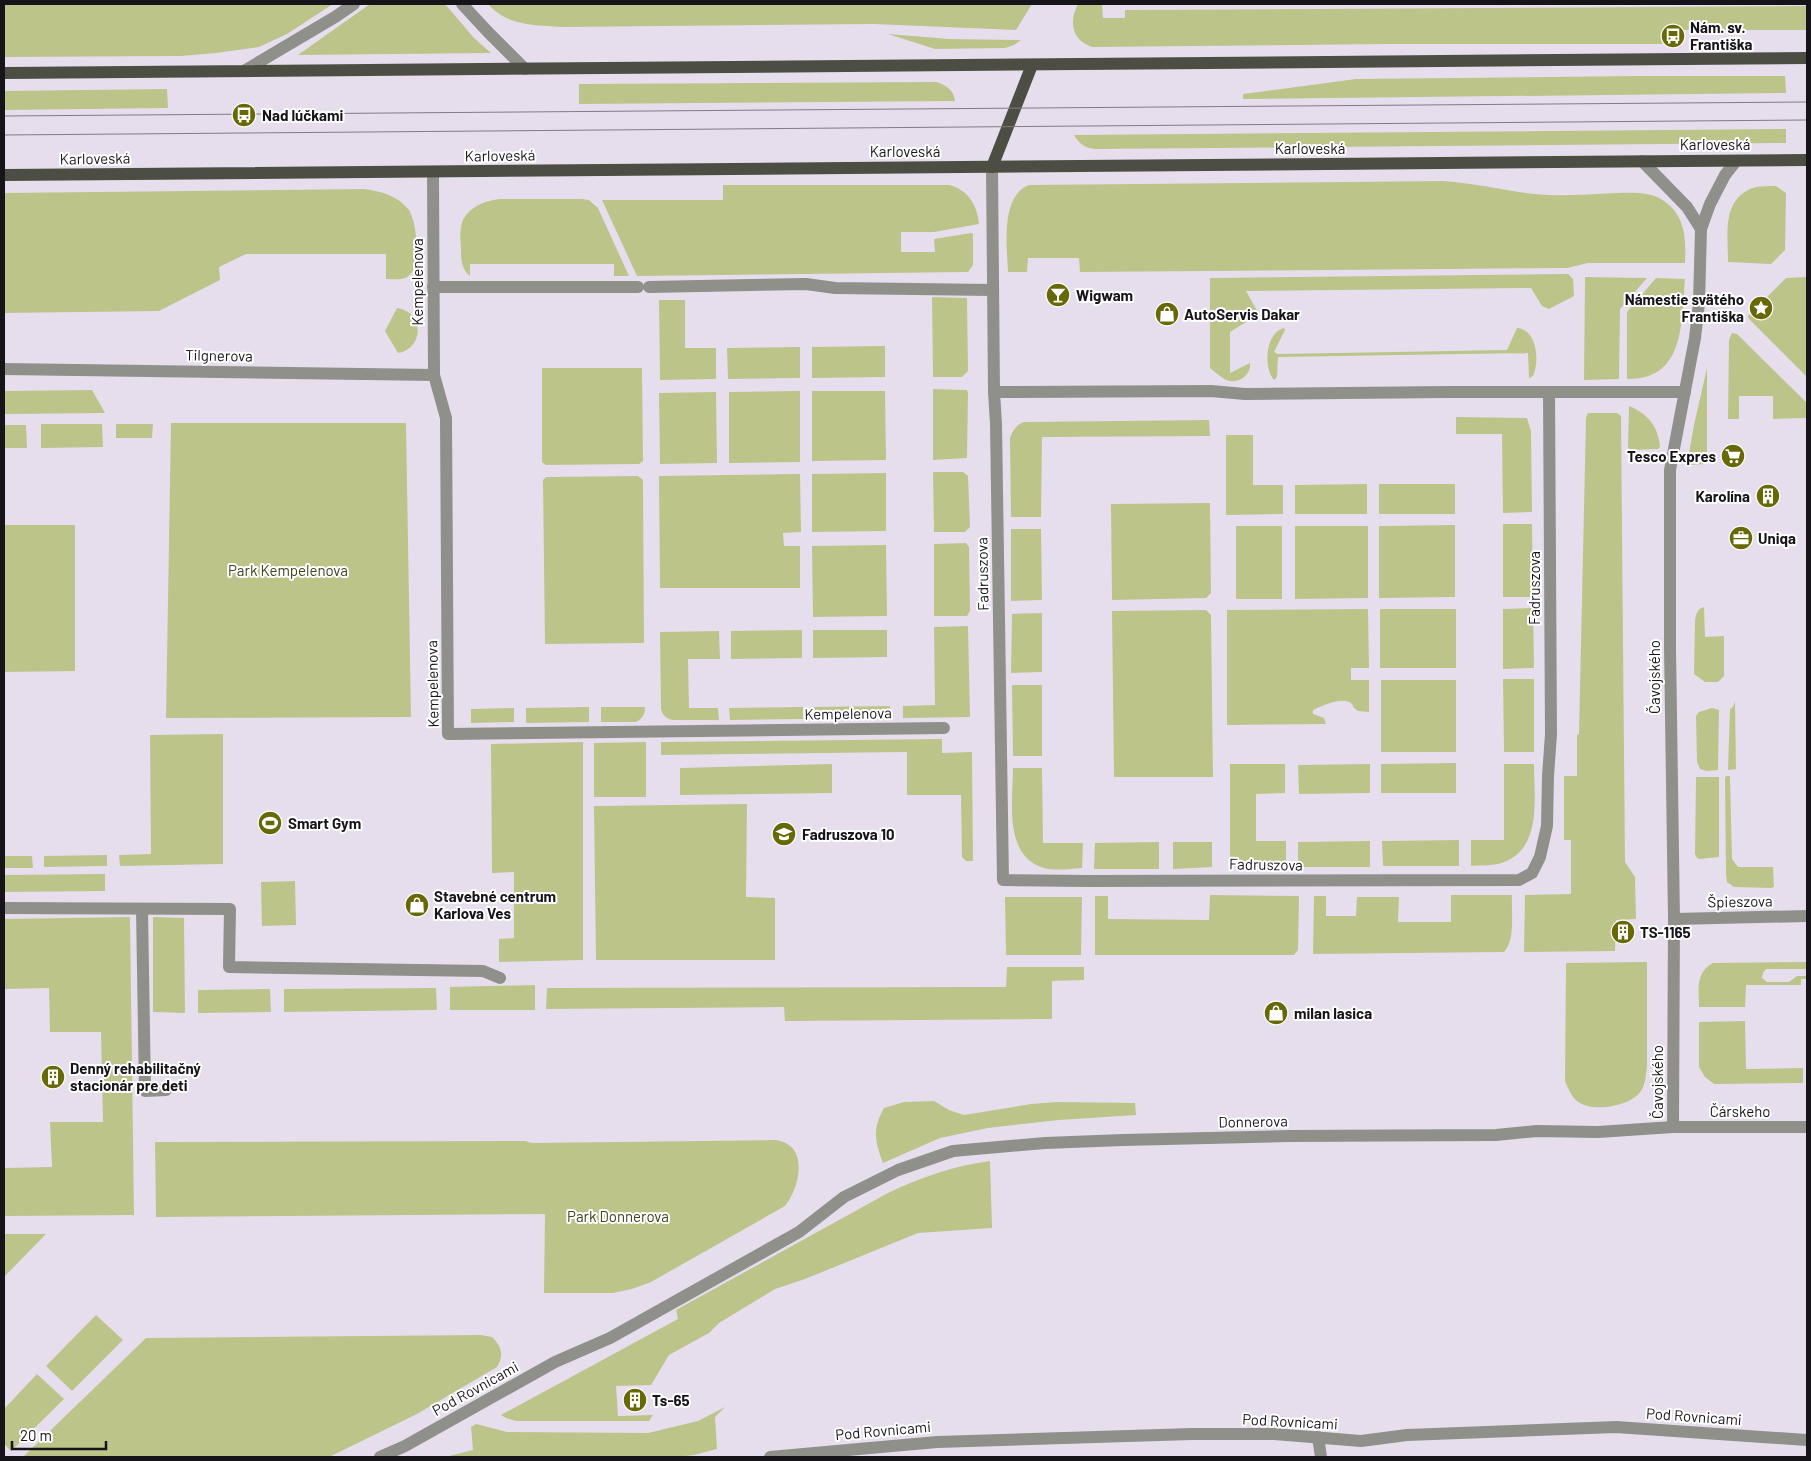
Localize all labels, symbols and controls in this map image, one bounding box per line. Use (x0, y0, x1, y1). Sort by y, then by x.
place label: Nám. sv. Františka (1690, 18, 1752, 53)
bus stop icon: Nám. sv. Františka (1660, 23, 1686, 49)
bus stop icon: Nad lúčkami (231, 102, 257, 128)
place label: Nad lúčkami (262, 106, 343, 124)
street label: Karloveská (1680, 135, 1750, 153)
street label: Karloveská (1275, 139, 1345, 157)
street label: Karloveská (870, 142, 940, 160)
street label: Karloveská (465, 145, 535, 165)
street label: Karloveská (60, 148, 130, 168)
street label: Kempelenova (408, 238, 426, 326)
bar icon: Wigwam (1045, 282, 1071, 308)
place label: Wigwam (1076, 286, 1133, 304)
place label: Námestie svätého Františka (1625, 290, 1744, 325)
place icon: Námestie svätého Františka (1748, 295, 1774, 321)
shop icon: AutoServis Dakar (1154, 301, 1180, 327)
place label: AutoServis Dakar (1184, 305, 1300, 323)
street label: Tilgnerova (185, 345, 253, 365)
supermarket icon: Tesco Expres (1720, 443, 1746, 469)
place label: Tesco Expres (1627, 447, 1716, 465)
building icon: Karolína (1755, 483, 1781, 509)
place label: Karolína (1695, 487, 1750, 505)
office icon: Uniqa (1728, 525, 1754, 551)
place label: Uniqa (1758, 529, 1796, 547)
street label: Fadruszova (972, 537, 992, 611)
street label: Fadruszova (1525, 551, 1543, 625)
park label: Park Kempelenova (228, 561, 348, 579)
street label: Kempelenova (422, 640, 442, 728)
street label: Čavojského (1645, 640, 1663, 714)
street label: Kempelenova (804, 703, 892, 723)
sports icon: Smart Gym (257, 810, 283, 836)
place label: Smart Gym (288, 814, 361, 832)
school or university icon: Fadruszova 10 (771, 821, 797, 847)
place label: Fadruszova 10 (802, 825, 895, 843)
street label: Fadruszova (1229, 854, 1303, 874)
place label: Stavebné centrum Karlova Ves (434, 887, 556, 922)
street label: Špieszova (1707, 891, 1773, 911)
shop icon: Stavebné centrum Karlova Ves (404, 892, 430, 918)
building icon: TS-1165 (1610, 919, 1636, 945)
place label: TS-1165 (1640, 923, 1691, 941)
shop icon: milan lasica (1263, 1000, 1289, 1026)
place label: milan lasica (1294, 1004, 1372, 1022)
street label: Čavojského (1648, 1045, 1666, 1119)
place label: Denný rehabilitačný stacionár pre deti (70, 1059, 201, 1094)
building icon: Denný rehabilitačný stacionár pre deti (40, 1064, 66, 1090)
street label: Čárskeho (1710, 1102, 1770, 1120)
street label: Donnerova (1218, 1111, 1288, 1131)
park label: Park Donnerova (567, 1207, 669, 1225)
street label: Pod Rovnicami (429, 1357, 521, 1419)
building icon: Ts-65 (622, 1387, 648, 1413)
place label: Ts-65 (652, 1391, 690, 1409)
street label: Pod Rovnicami (1646, 1404, 1742, 1428)
street label: Pod Rovnicami (1242, 1410, 1338, 1432)
street label: Pod Rovnicami (835, 1417, 931, 1443)
scale bar (12, 1418, 106, 1450)
text: 20 m (20, 1426, 52, 1444)

